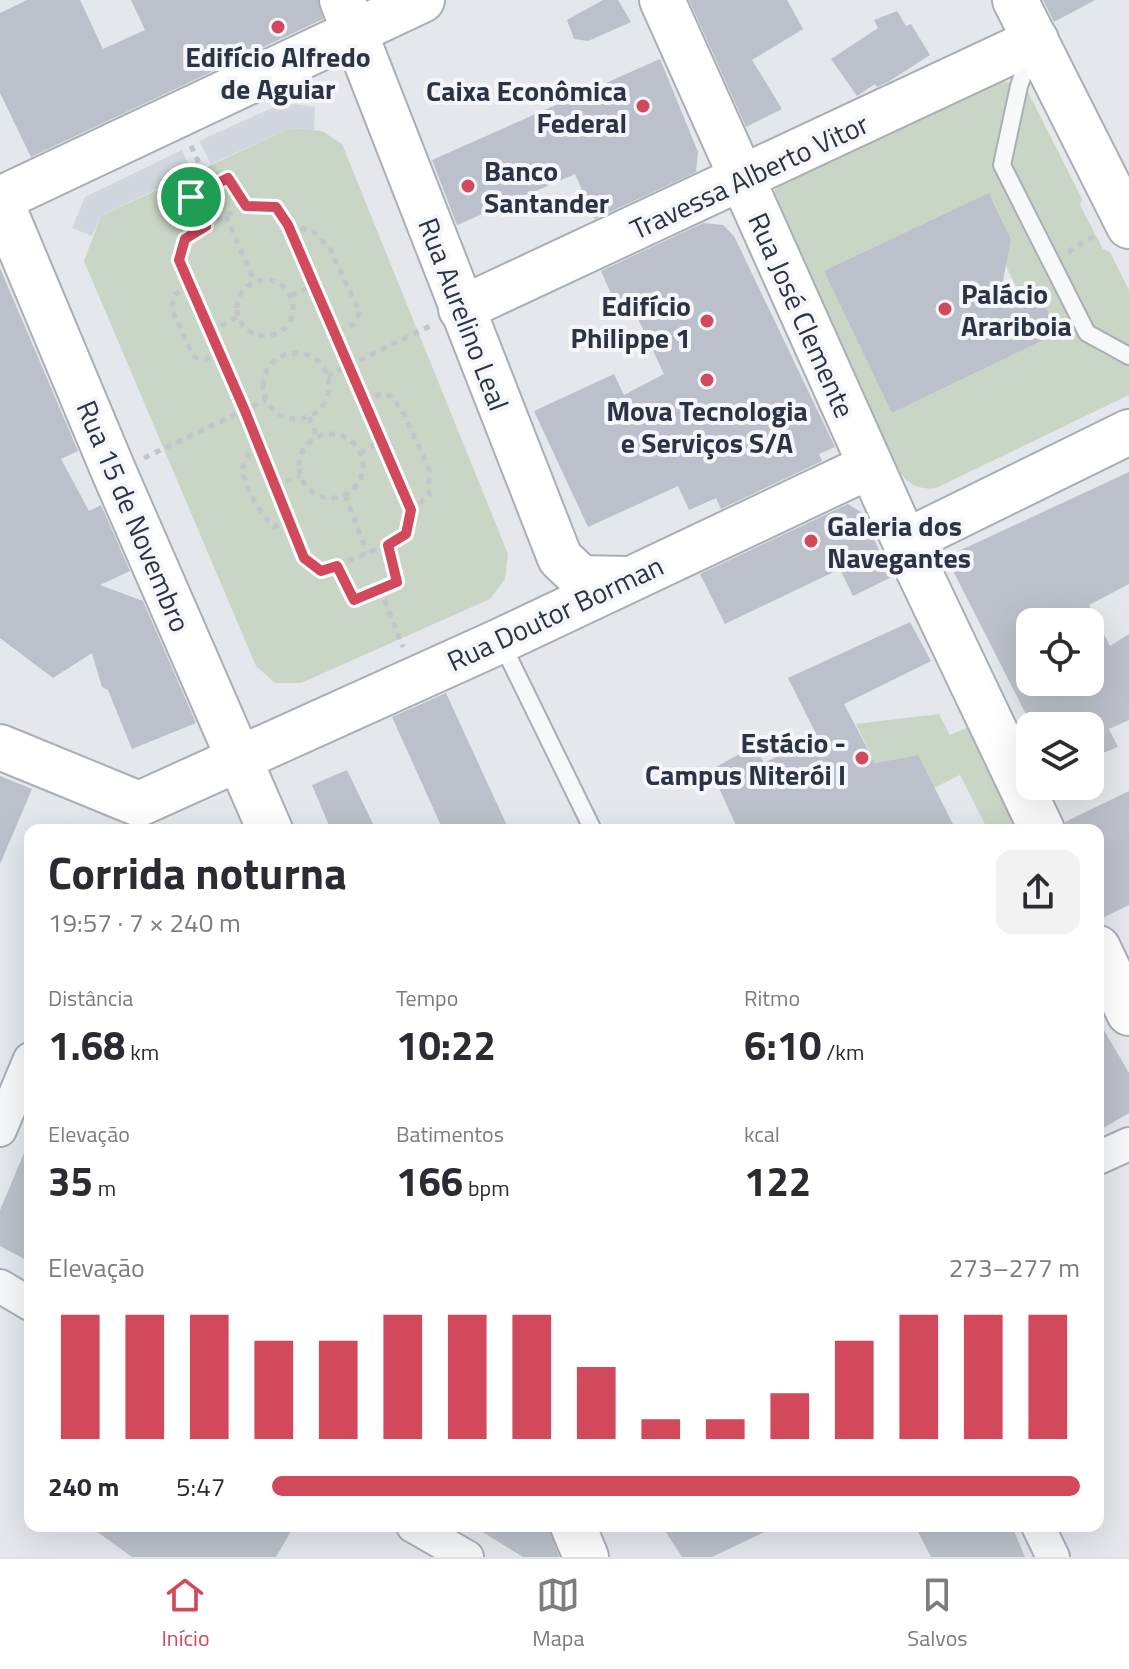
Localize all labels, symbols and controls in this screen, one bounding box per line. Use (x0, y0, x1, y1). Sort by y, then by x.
marker: Edifício Alfredo de Aguiar (269, 18, 287, 36)
place label: Edifício Alfredo de Aguiar (185, 35, 371, 110)
place label: Caixa Econômica Federal (426, 69, 627, 144)
marker: Caixa Econômica Federal (634, 97, 652, 115)
street label: Travessa Alberto Vitor (623, 102, 876, 250)
place label: Banco Santander (484, 149, 609, 224)
pin (157, 163, 225, 231)
icon: arrive (169, 175, 213, 219)
marker: Banco Santander (459, 177, 477, 195)
street label: Rua José Clemente (737, 205, 867, 425)
street label: Rua Aurelino Leal (407, 211, 521, 417)
place label: Palácio Arariboia (961, 272, 1072, 347)
place label: Edifício Philippe 1 (570, 284, 691, 359)
marker: Palácio Arariboia (936, 300, 954, 318)
marker: Edifício Philippe 1 (698, 312, 716, 330)
marker: Mova Tecnologia e Serviços S/A (698, 371, 716, 389)
place label: Mova Tecnologia e Serviços S/A (606, 389, 808, 464)
street label: Rua 15 de Novembro (66, 394, 202, 638)
place label: Galeria dos Navegantes (827, 504, 971, 579)
marker: Galeria dos Navegantes (802, 532, 820, 550)
street label: Rua Doutor Borman (440, 544, 670, 682)
map controls (1016, 608, 1104, 800)
button: locate (1016, 608, 1104, 696)
button: layers (1016, 712, 1104, 800)
place label: Estácio - Campus Niterói I (645, 721, 846, 796)
marker: Estácio - Campus Niterói I (853, 749, 871, 767)
text: Corrida noturna (48, 839, 347, 906)
button: share (996, 850, 1080, 934)
text: 19:57 · 7 × 240 m (48, 903, 241, 942)
text: Distância (48, 981, 133, 1015)
text: Tempo (396, 981, 458, 1015)
text: Ritmo (744, 981, 800, 1015)
text: 1.68 (48, 1015, 125, 1076)
text: 10:22 (396, 1015, 496, 1076)
text: 6:10 (744, 1015, 821, 1076)
text: km (125, 1035, 159, 1069)
text: /km (821, 1035, 864, 1069)
text: Elevação (48, 1117, 130, 1151)
text: Batimentos (396, 1117, 504, 1151)
text: kcal (744, 1117, 780, 1151)
text: 35 (48, 1151, 93, 1212)
text: 166 (396, 1151, 463, 1212)
text: 122 (744, 1151, 811, 1212)
text: m (93, 1171, 116, 1205)
text: bpm (463, 1171, 510, 1205)
text: Elevação (48, 1248, 145, 1287)
text: 273–277 m (949, 1248, 1080, 1287)
text: 240 m (48, 1467, 119, 1506)
text: 5:47 (176, 1467, 225, 1506)
tab: Início (161, 1573, 210, 1655)
tab: Mapa (532, 1573, 584, 1655)
tab: Salvos (907, 1573, 968, 1655)

